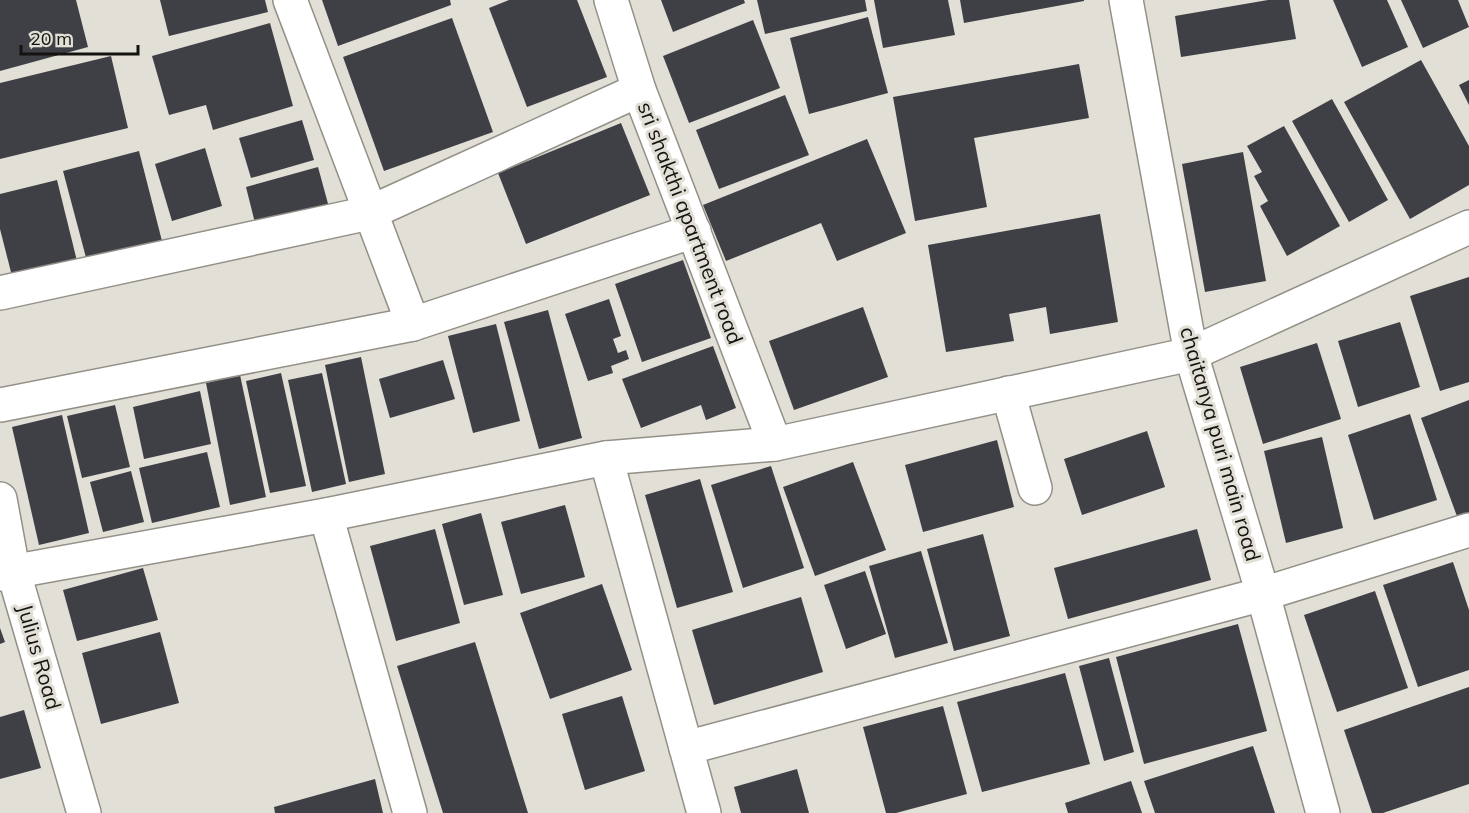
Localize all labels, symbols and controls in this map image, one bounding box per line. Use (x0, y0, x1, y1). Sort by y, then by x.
scale bar (21, 18, 138, 56)
text: 20 m (30, 27, 72, 50)
street label: sri shakthi apartment road (633, 98, 749, 348)
street label: chaitanya puri main road (1175, 323, 1267, 564)
street label: Julius Road (13, 601, 67, 712)

